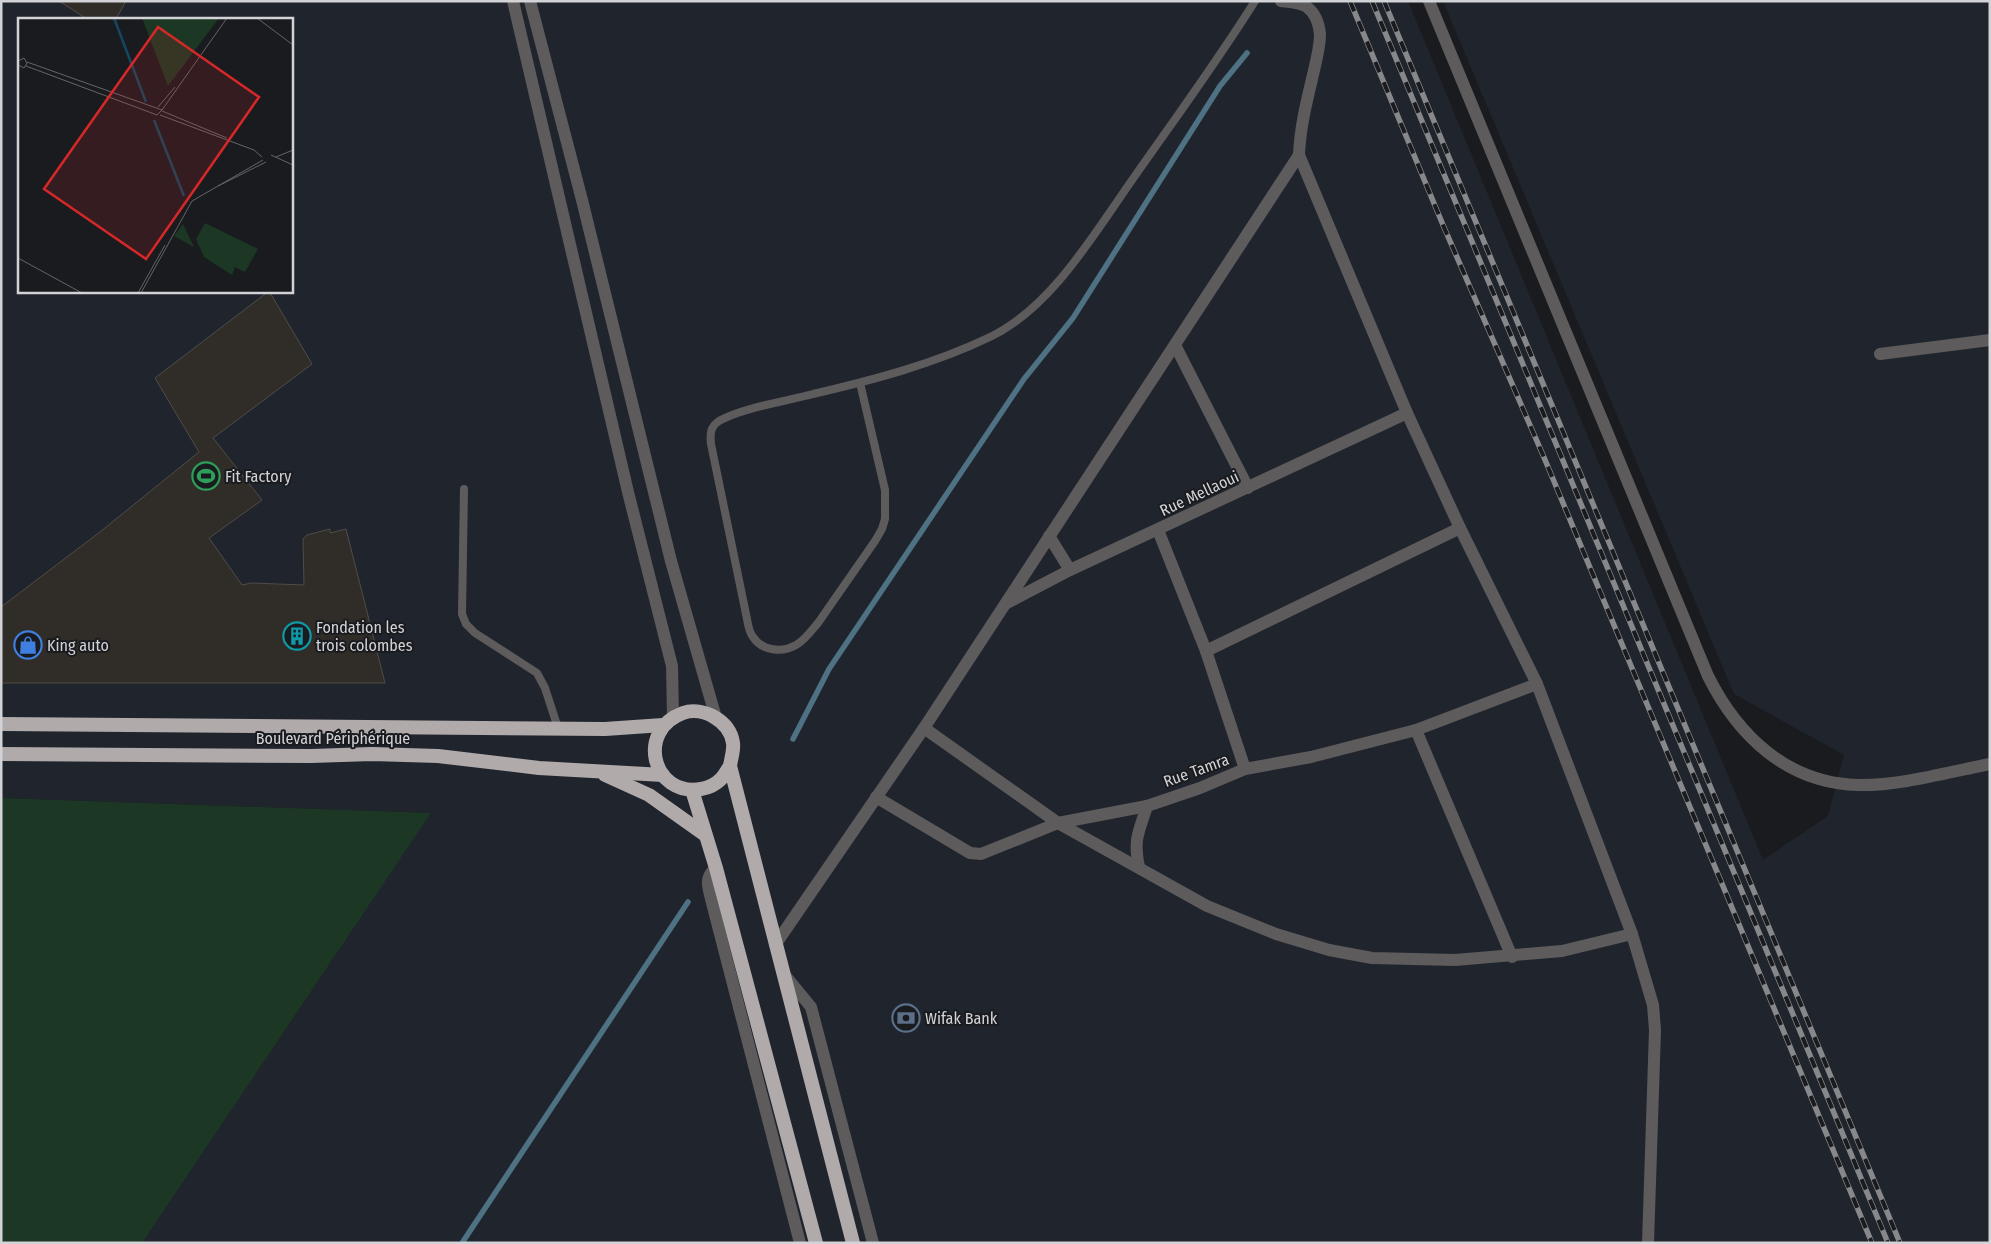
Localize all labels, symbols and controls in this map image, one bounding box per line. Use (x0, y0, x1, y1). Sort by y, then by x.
inset map (18, 18, 292, 292)
sports icon: Fit Factory (191, 461, 221, 491)
place label: Fit Factory (225, 467, 292, 486)
street label: Rue Mellaoui (1157, 467, 1242, 520)
place label: Fondation les trois colombes (316, 618, 413, 655)
building icon: Fondation les trois colombes (282, 621, 312, 651)
shop icon: King auto (13, 630, 43, 660)
place label: King auto (47, 636, 109, 655)
street label: Boulevard Périphérique (256, 729, 410, 748)
street label: Rue Tamra (1161, 750, 1232, 791)
bank icon: Wifak Bank (891, 1003, 921, 1033)
place label: Wifak Bank (925, 1009, 998, 1028)

